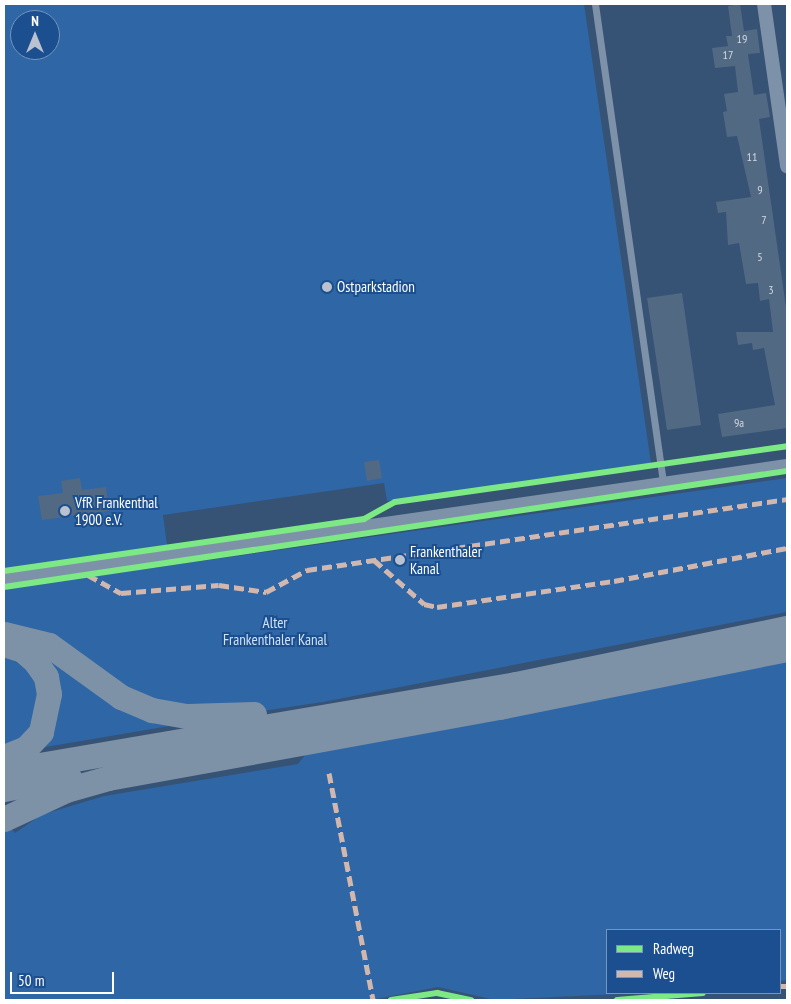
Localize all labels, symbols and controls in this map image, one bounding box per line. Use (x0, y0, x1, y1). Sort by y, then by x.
north arrow (10, 10, 60, 60)
text: N (31, 12, 39, 30)
house number: 19 (737, 32, 747, 46)
house number: 17 (723, 48, 733, 62)
house number: 11 (747, 150, 757, 164)
house number: 9 (757, 183, 763, 197)
house number: 7 (761, 213, 767, 227)
house number: 5 (757, 250, 763, 264)
place label: Ostparkstadion (337, 278, 415, 296)
marker: Ostparkstadion (321, 281, 333, 293)
house number: 3 (768, 283, 774, 297)
house number: 9a (734, 416, 744, 430)
place label: VfR Frankenthal 1900 e.V. (75, 493, 158, 528)
marker: VfR Frankenthal 1900 e.V. (59, 505, 71, 517)
place label: Frankenthaler Kanal (410, 542, 482, 577)
marker: Frankenthaler Kanal (394, 554, 406, 566)
park label: Alter Frankenthaler Kanal (223, 613, 327, 648)
legend (606, 929, 781, 994)
text: Radweg (653, 939, 694, 958)
scale bar (12, 962, 116, 994)
text: Weg (653, 964, 675, 983)
text: 50 m (18, 971, 44, 990)

